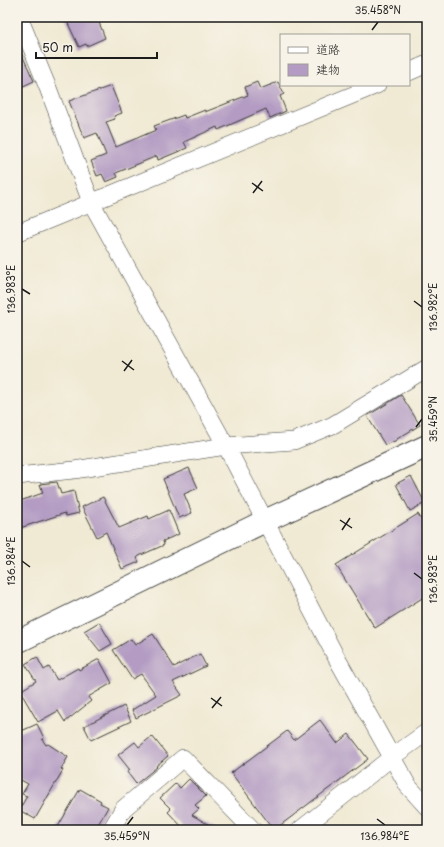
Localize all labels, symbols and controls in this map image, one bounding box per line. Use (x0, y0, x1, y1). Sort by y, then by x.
text: 35.458°N (355, 2, 401, 17)
scale bar (36, 34, 157, 60)
legend (280, 34, 410, 86)
text: 50 m (42, 38, 73, 56)
text: 道路 (316, 40, 340, 58)
text: 建物 (316, 60, 340, 78)
text: 136.983°E (3, 265, 18, 313)
text: 136.982°E (425, 283, 440, 331)
text: 35.459°N (425, 396, 440, 442)
text: 136.984°E (3, 537, 18, 585)
text: 136.983°E (425, 555, 440, 603)
text: 35.459°N (104, 828, 150, 843)
text: 136.984°E (361, 828, 409, 843)

